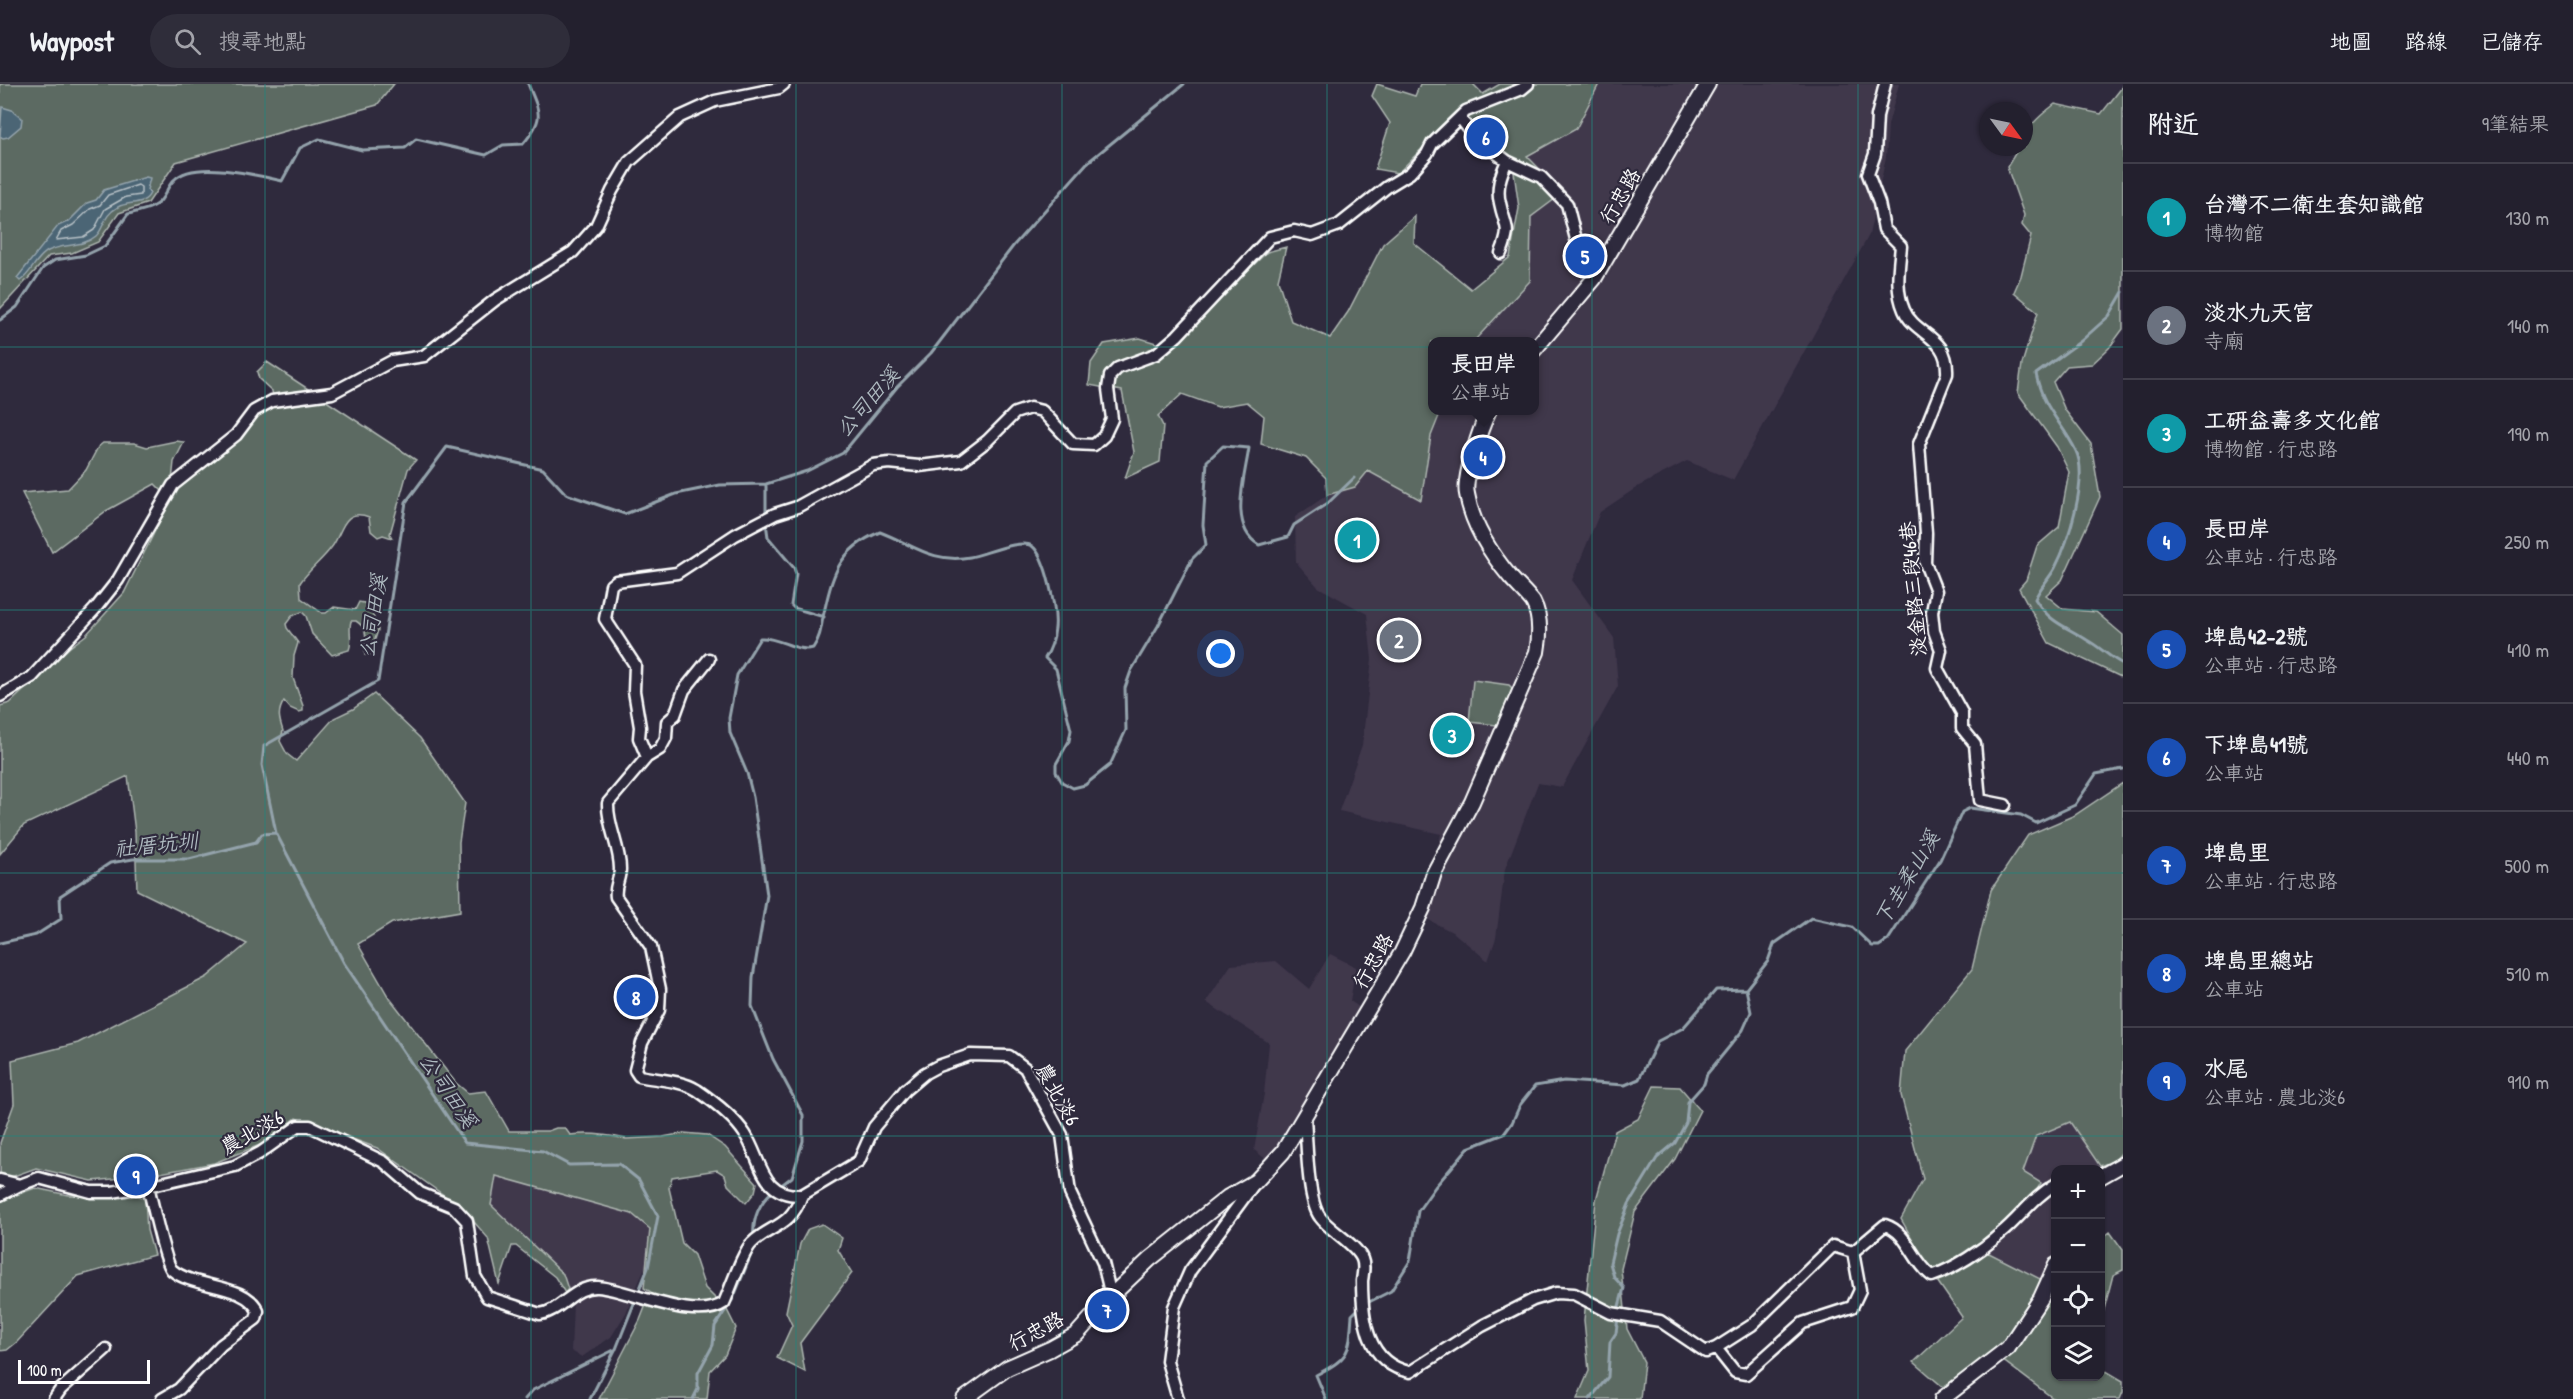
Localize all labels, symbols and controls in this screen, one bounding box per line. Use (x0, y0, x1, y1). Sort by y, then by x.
search box (150, 14, 570, 68)
text: Waypost (30, 22, 114, 60)
icon: search (171, 25, 204, 58)
text: 搜尋地點 (219, 26, 307, 56)
text: 地圖 (2330, 27, 2372, 56)
text: 路線 (2405, 27, 2447, 56)
text: 已儲存 (2480, 27, 2543, 56)
north arrow (1979, 102, 2033, 156)
text: 附近 (2147, 106, 2199, 141)
text: 9筆結果 (2482, 110, 2549, 137)
pin: 6 (1466, 115, 1506, 160)
street label: 行忠路 (1593, 162, 1647, 228)
text: 台灣不二衛生套知識館 (2204, 189, 2424, 219)
text: 1 (2163, 204, 2170, 231)
text: 130 m (2506, 204, 2549, 231)
text: 博物館 (2204, 219, 2264, 246)
pin: 5 (1566, 234, 1604, 279)
text: 淡水九天宮 (2204, 297, 2314, 327)
text: 2 (2162, 312, 2171, 339)
text: 140 m (2507, 312, 2549, 339)
text: 寺廟 (2204, 327, 2244, 354)
popup (1428, 337, 1539, 415)
text: 長田岸 (1450, 348, 1517, 378)
water label: 公司田溪 (829, 360, 907, 443)
text: 公車站 (1450, 378, 1510, 405)
text: 工研益壽多文化館 (2204, 405, 2380, 435)
text: 3 (2162, 420, 2171, 447)
text: 190 m (2507, 420, 2549, 447)
pin: 4 (1464, 434, 1502, 479)
text: 博物館 · 行忠路 (2204, 435, 2337, 462)
text: 長田岸 (2204, 513, 2270, 543)
pin: 1 (1338, 518, 1376, 562)
street label: 淡金路三段46巷 (1893, 519, 1932, 658)
text: 4 (2163, 528, 2170, 555)
text: 250 m (2504, 528, 2549, 555)
text: 公車站 · 行忠路 (2204, 543, 2337, 570)
water label: 公司田溪 (352, 571, 394, 660)
pin: 2 (1380, 618, 1418, 662)
text: 埤島42-2號 (2204, 621, 2308, 651)
text: 5 (2162, 636, 2171, 663)
text: 410 m (2507, 636, 2549, 663)
your location (1206, 639, 1235, 668)
text: 公車站 · 行忠路 (2204, 651, 2337, 678)
pin: 3 (1432, 712, 1472, 758)
text: 下埤島41號 (2204, 729, 2308, 759)
text: 6 (2163, 744, 2170, 771)
text: 440 m (2507, 744, 2549, 771)
text: 公車站 (2204, 759, 2264, 786)
water label: 下圭柔山溪 (1867, 824, 1947, 930)
water label: 社厝坑圳 (113, 825, 201, 863)
text: 埤島里 (2204, 837, 2270, 867)
text: 7 (2162, 852, 2171, 879)
text: 500 m (2504, 852, 2549, 879)
text: 公車站 · 行忠路 (2204, 867, 2337, 894)
street label: 行忠路 (1346, 927, 1400, 993)
text: 埤島里總站 (2204, 945, 2314, 975)
text: 8 (2162, 960, 2171, 987)
text: 510 m (2506, 960, 2549, 987)
pin: 8 (616, 974, 656, 1020)
text: 公車站 (2204, 975, 2264, 1002)
water label: 公司田溪 (413, 1048, 484, 1134)
text: 水尾 (2204, 1053, 2248, 1083)
street label: 農北淡6 (1030, 1057, 1087, 1130)
text: 9 (2163, 1068, 2170, 1095)
text: 910 m (2507, 1068, 2549, 1095)
text: 公車站 · 農北淡6 (2204, 1083, 2345, 1110)
street label: 農北淡6 (215, 1103, 288, 1160)
pin: 9 (116, 1154, 156, 1198)
map controls (2051, 1165, 2105, 1381)
button: + (2051, 1165, 2105, 1219)
button: − (2051, 1219, 2105, 1273)
button: locate (2051, 1273, 2105, 1327)
pin: 7 (1088, 1288, 1126, 1332)
street label: 行忠路 (1003, 1304, 1069, 1357)
button: layers (2051, 1327, 2105, 1381)
scale bar (18, 1357, 150, 1384)
text: 100 m (27, 1359, 62, 1381)

